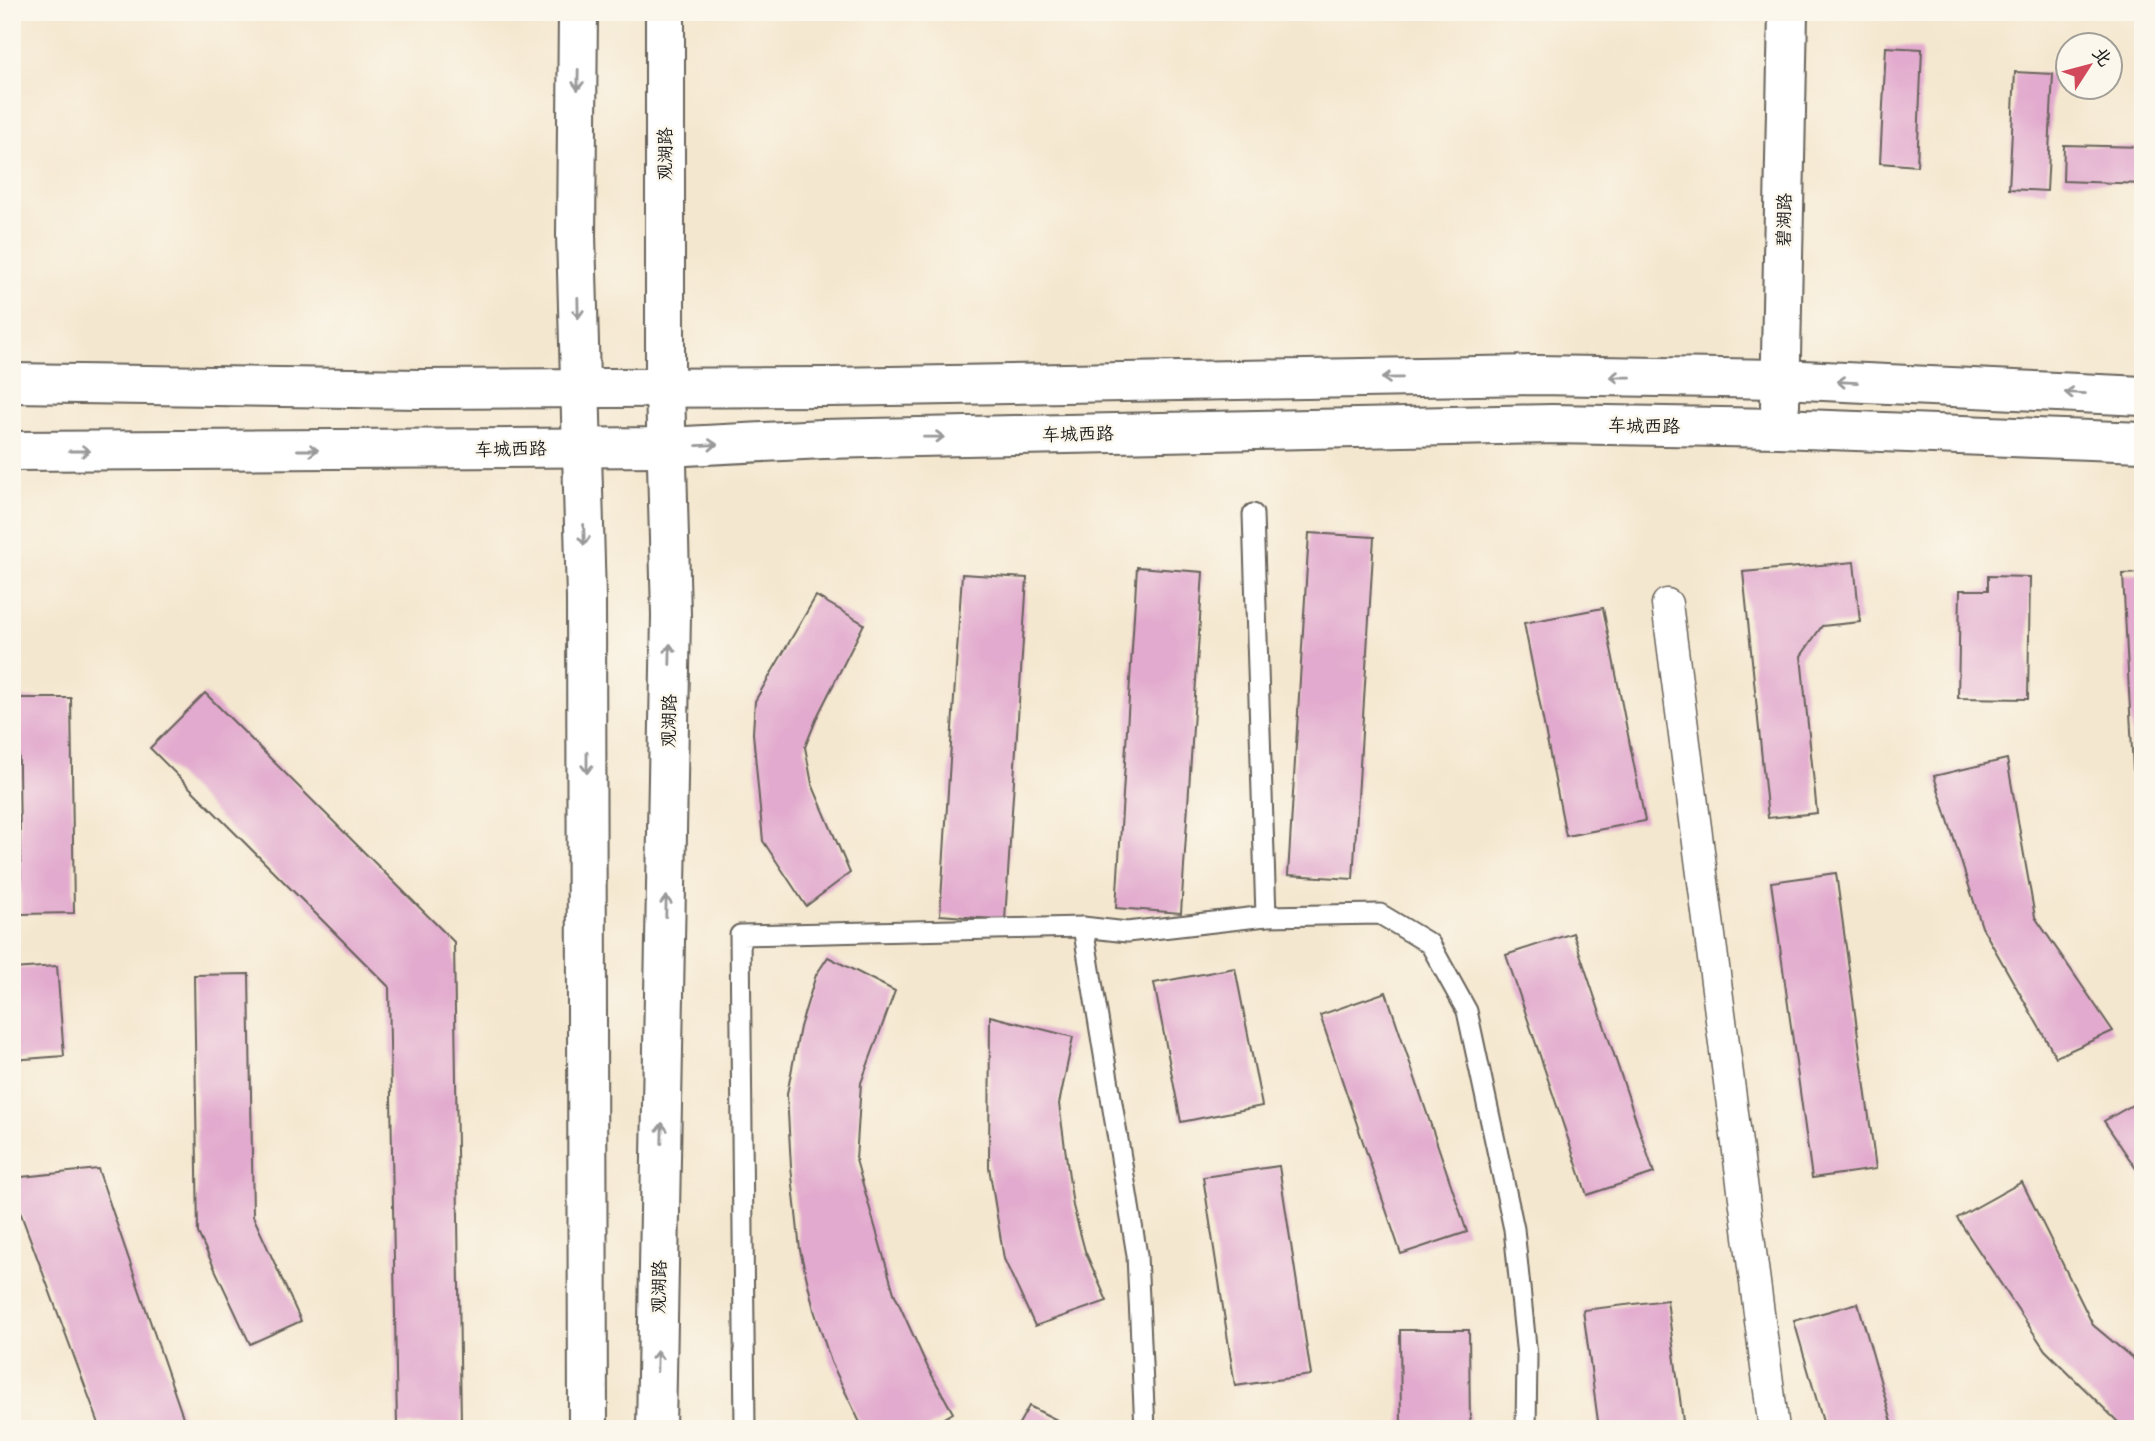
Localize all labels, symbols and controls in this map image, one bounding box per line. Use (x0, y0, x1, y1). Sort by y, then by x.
north arrow (2054, 32, 2124, 102)
text: 北 (2087, 41, 2119, 71)
one-way arrow (571, 69, 585, 92)
street label: 观湖路 (652, 127, 676, 181)
street label: 碧湖路 (1771, 193, 1795, 247)
one-way arrow (571, 296, 585, 319)
one-way arrow (1609, 370, 1632, 383)
one-way arrow (1381, 371, 1404, 384)
one-way arrow (1836, 375, 1859, 388)
one-way arrow (2063, 386, 2086, 399)
street label: 车城西路 (1608, 412, 1680, 438)
street label: 车城西路 (1042, 420, 1114, 446)
one-way arrow (923, 430, 946, 444)
street label: 车城西路 (475, 435, 547, 461)
one-way arrow (695, 438, 718, 451)
one-way arrow (296, 443, 319, 457)
one-way arrow (69, 444, 92, 458)
one-way arrow (577, 524, 590, 547)
one-way arrow (663, 642, 677, 665)
street label: 观湖路 (656, 694, 680, 748)
one-way arrow (580, 751, 594, 774)
one-way arrow (659, 894, 672, 917)
one-way arrow (655, 1122, 668, 1145)
street label: 观湖路 (646, 1260, 670, 1314)
one-way arrow (651, 1349, 664, 1372)

